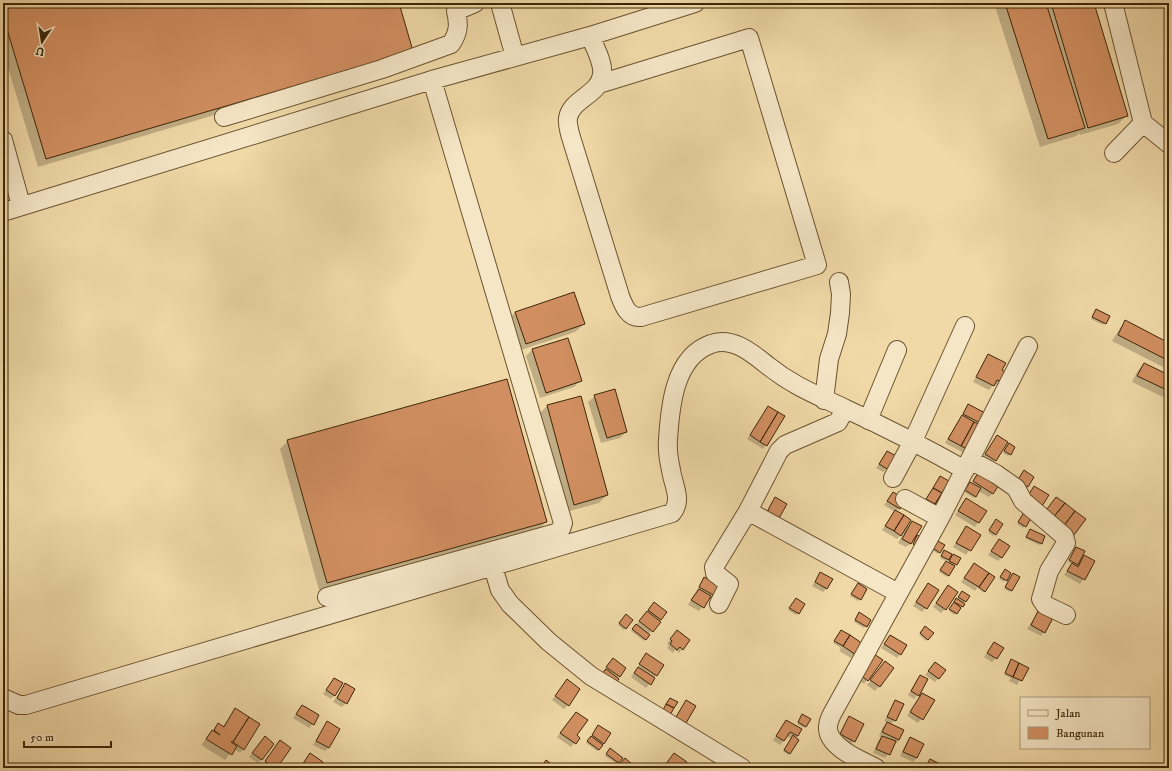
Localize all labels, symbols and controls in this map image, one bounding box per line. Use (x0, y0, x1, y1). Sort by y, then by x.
north arrow (22, 22, 62, 62)
text: U (34, 43, 46, 59)
legend (1020, 697, 1150, 749)
text: Jalan (1055, 706, 1081, 721)
scale bar (24, 723, 111, 749)
text: Bangunan (1056, 726, 1105, 741)
text: 50 m (30, 730, 54, 745)

